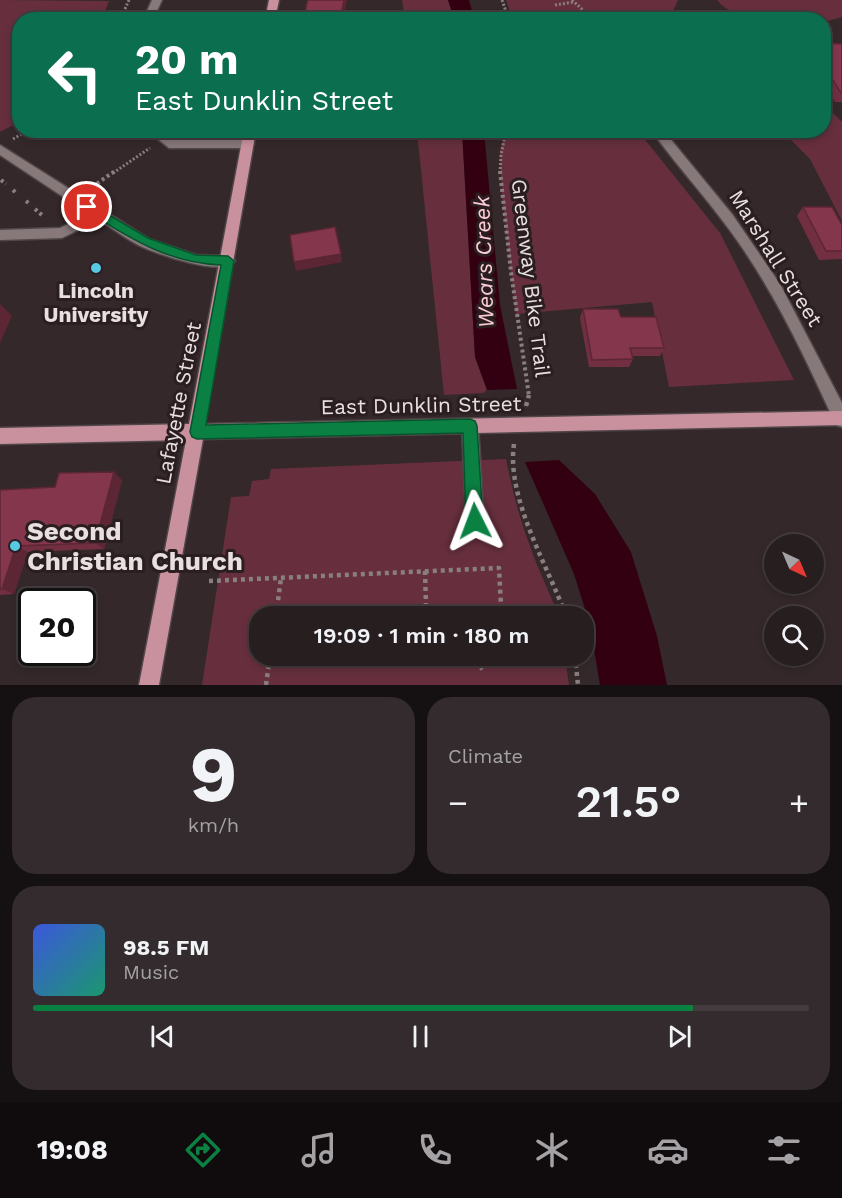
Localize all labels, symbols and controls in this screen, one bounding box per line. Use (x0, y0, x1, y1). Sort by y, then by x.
text: 20 m (135, 35, 239, 84)
icon: left (36, 36, 114, 114)
text: East Dunklin Street (135, 85, 393, 117)
street label: Greenway Bike Trail (506, 177, 556, 379)
pin (61, 181, 112, 232)
street label: Marshall Street (724, 185, 828, 331)
icon: arrive (70, 190, 103, 223)
water label: Wears Creek (469, 194, 499, 329)
marker: Lincoln University (89, 261, 103, 275)
place label: Lincoln University (44, 278, 149, 327)
street label: Lafayette Street (150, 320, 206, 486)
street label: East Dunklin Street (320, 391, 522, 419)
position arrow (443, 489, 507, 553)
place label: Second Christian Church (27, 516, 243, 576)
north arrow (764, 534, 824, 594)
map controls (764, 534, 824, 666)
marker: Second Christian Church (8, 539, 22, 553)
speed limit sign: 20 (18, 588, 96, 666)
button: search (764, 606, 824, 666)
text: 19:09 · 1 min · 180 m (314, 623, 529, 648)
text: 9 (189, 728, 238, 820)
text: Climate (448, 744, 523, 768)
text: 21.5° (576, 775, 681, 828)
text: − (448, 783, 468, 822)
text: + (789, 783, 809, 822)
text: km/h (188, 813, 239, 837)
text: 98.5 FM (123, 935, 209, 960)
text: Music (123, 960, 179, 984)
icon: previous (146, 1020, 179, 1053)
icon: pause (404, 1020, 437, 1053)
icon: next (663, 1020, 696, 1053)
icon: directions (182, 1129, 224, 1171)
icon: music (298, 1129, 340, 1171)
icon: phone (414, 1129, 456, 1171)
icon: climate (531, 1129, 573, 1171)
icon: car (647, 1129, 689, 1171)
icon: filters (763, 1129, 805, 1171)
text: 19:08 (37, 1134, 108, 1166)

